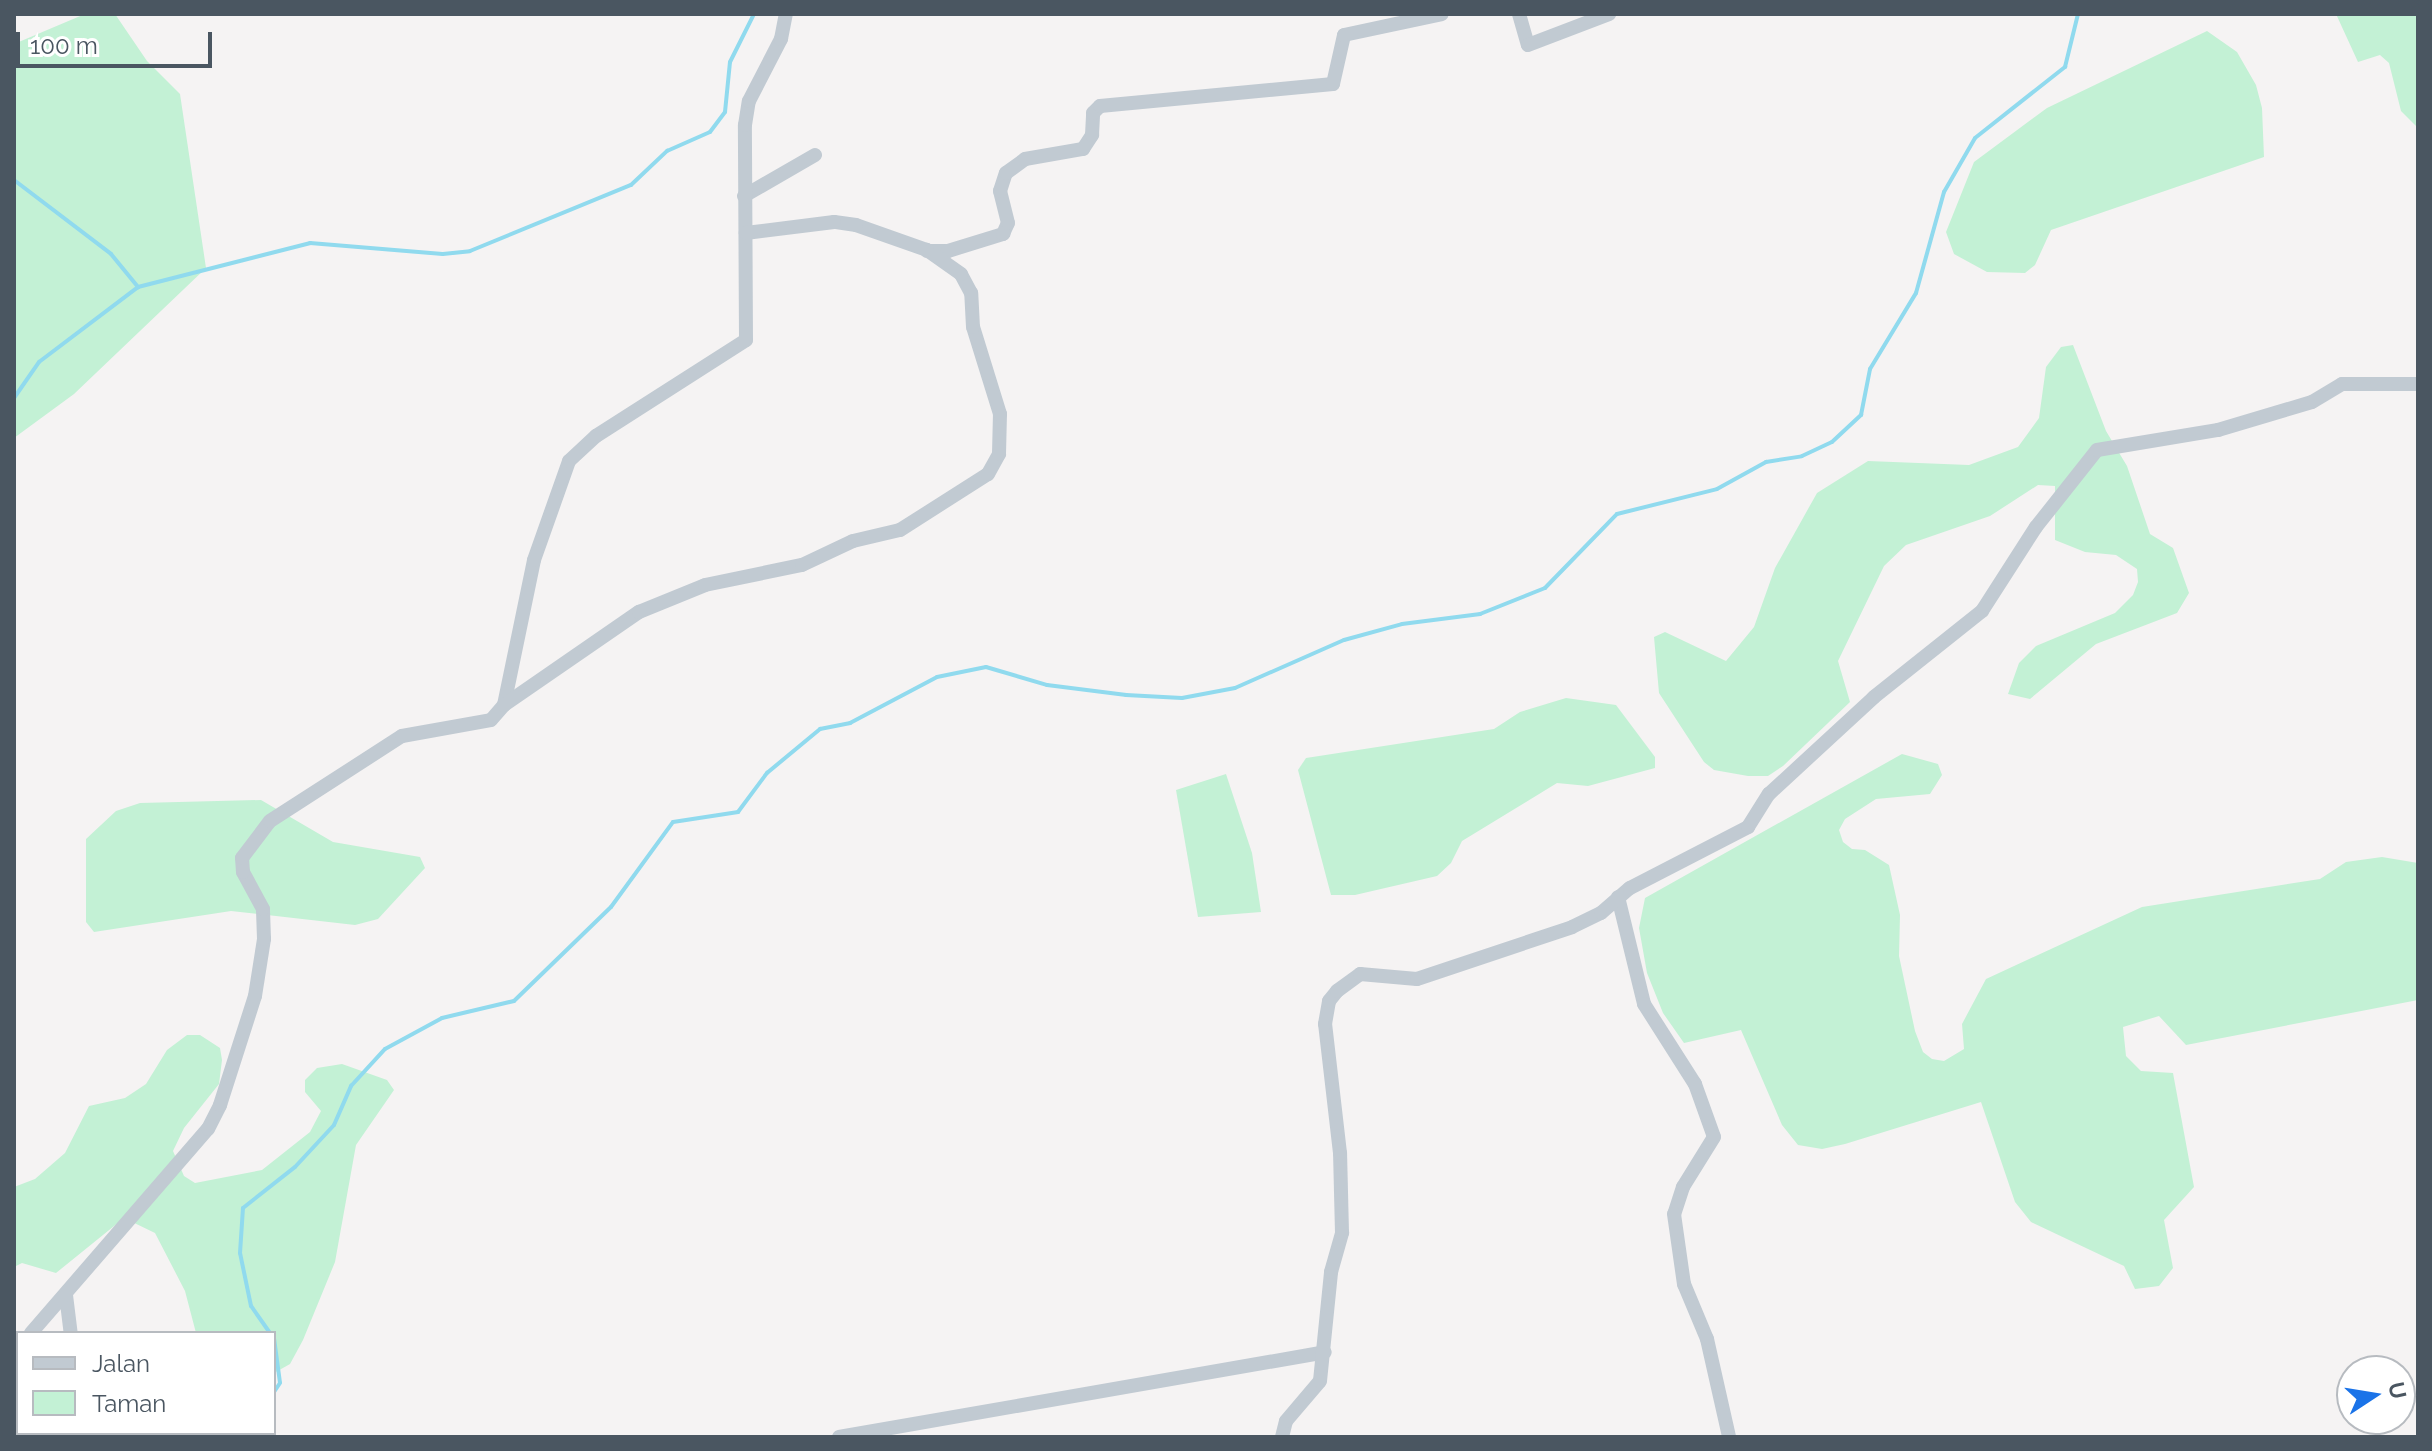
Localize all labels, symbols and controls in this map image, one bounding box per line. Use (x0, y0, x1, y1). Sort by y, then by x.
scale bar (20, 16, 216, 66)
text: 100 m (30, 31, 98, 60)
legend (16, 1331, 276, 1435)
text: Jalan (92, 1349, 150, 1378)
north arrow (2336, 1355, 2416, 1435)
text: U (2383, 1380, 2412, 1401)
text: Taman (92, 1389, 166, 1418)

